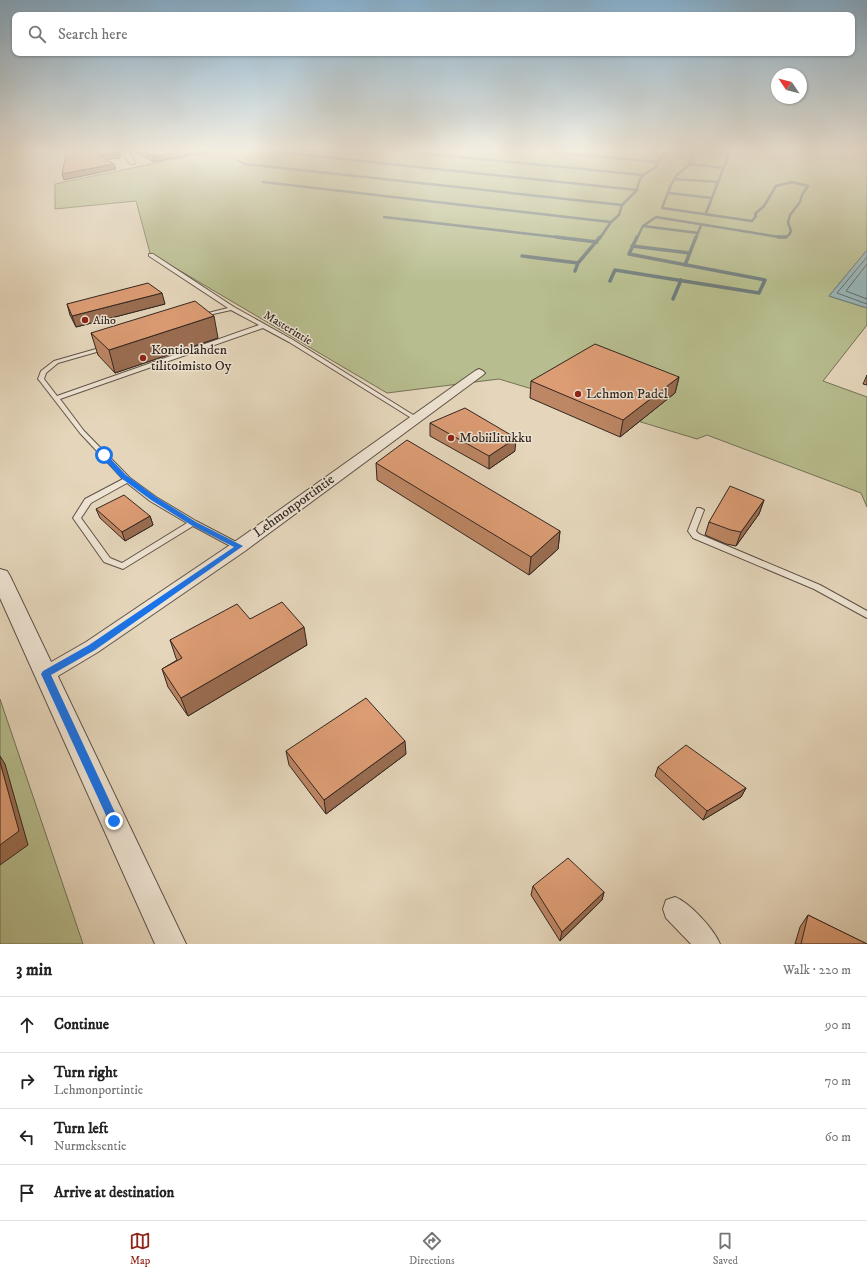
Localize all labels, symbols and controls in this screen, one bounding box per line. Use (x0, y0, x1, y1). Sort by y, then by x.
search box (12, 12, 855, 56)
icon: search (26, 23, 48, 45)
text: Search here (58, 25, 127, 44)
north arrow (771, 68, 807, 104)
street label: Masterintie (261, 308, 315, 348)
place label: Aiho (93, 313, 116, 328)
marker: Aiho (80, 315, 90, 325)
place label: Kontiolahden tilitoimisto Oy (151, 341, 232, 375)
marker: Kontiolahden tilitoimisto Oy (138, 353, 148, 363)
place label: Lehmon Padel (586, 385, 669, 403)
marker: Lehmon Padel (573, 389, 583, 399)
place label: Mobiilitukku (459, 429, 532, 447)
marker: Mobiilitukku (446, 433, 456, 443)
route start (95, 446, 113, 464)
street label: Lehmonportintie (250, 470, 338, 542)
route end (105, 812, 123, 830)
text: 3 min (16, 959, 52, 981)
text: Walk · 220 m (783, 962, 851, 978)
icon: ahead (16, 1014, 38, 1036)
text: Continue (54, 1015, 109, 1034)
text: 90 m (825, 1017, 851, 1033)
text: Turn right (54, 1063, 117, 1082)
icon: right (16, 1070, 38, 1092)
text: 70 m (825, 1073, 851, 1089)
text: Lehmonportintie (54, 1082, 143, 1098)
text: Turn left (54, 1119, 108, 1138)
icon: left (16, 1126, 38, 1148)
text: 60 m (825, 1129, 851, 1145)
text: Nurmeksentie (54, 1138, 126, 1154)
icon: arrive (16, 1182, 38, 1204)
text: Arrive at destination (54, 1183, 174, 1202)
tab: Map (129, 1230, 151, 1268)
tab: Directions (409, 1230, 455, 1268)
tab: Saved (713, 1230, 738, 1268)

